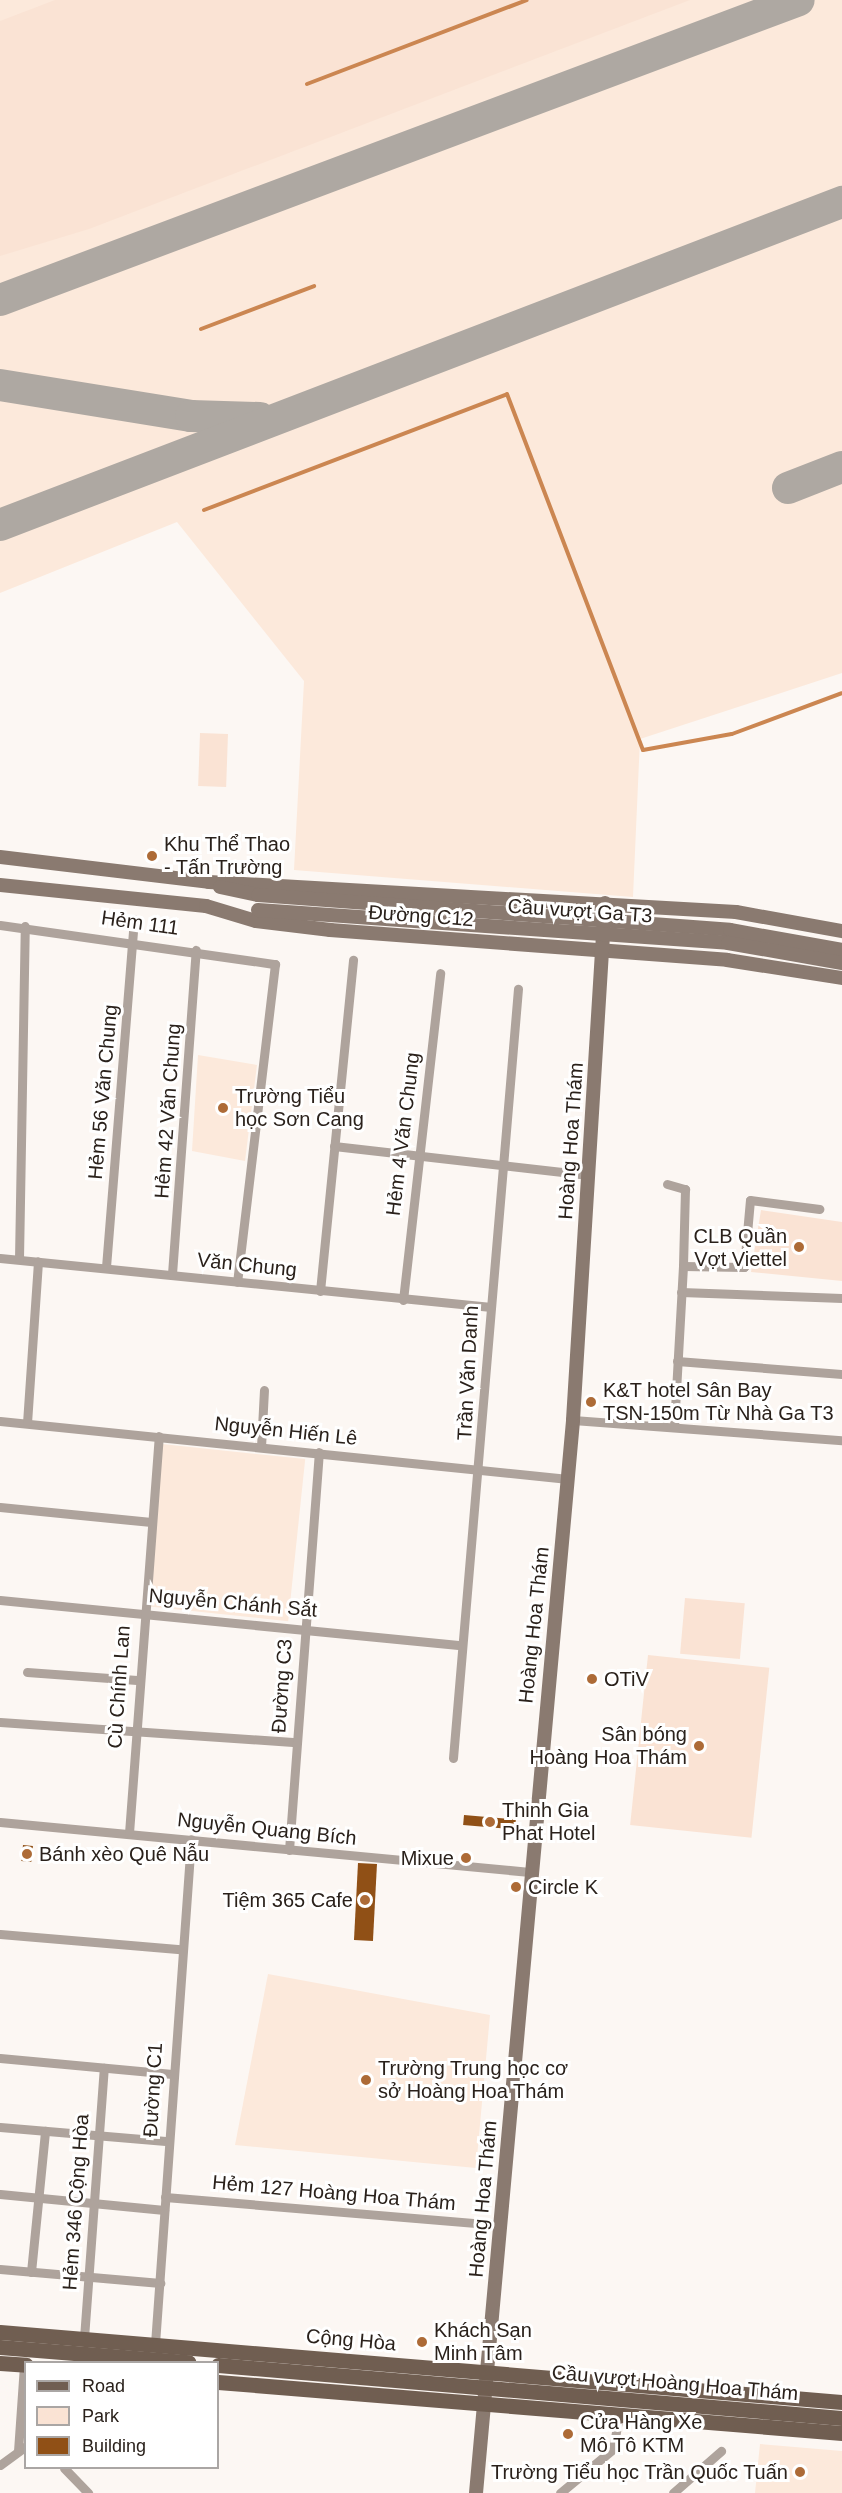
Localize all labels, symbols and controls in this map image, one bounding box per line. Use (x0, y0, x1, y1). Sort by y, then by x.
place label: Khu Thể Thao - Tấn Trường (164, 832, 291, 879)
marker: Khu Thể Thao - Tấn Trường (145, 849, 159, 863)
street label: Cầu vượt Ga T3 (507, 894, 653, 928)
street label: Đường C12 (368, 900, 474, 932)
street label: Hẻm 111 (100, 906, 180, 940)
street label: Hẻm 56 Văn Chung (83, 1003, 123, 1181)
street label: Hẻm 42 Văn Chung (150, 1023, 186, 1199)
street label: Hẻm 4 Văn Chung (381, 1051, 425, 1217)
street label: Hoàng Hoa Thám (554, 1061, 588, 1221)
place label: Trường Tiểu học Sơn Cang (235, 1084, 364, 1131)
marker: Trường Tiểu học Sơn Cang (216, 1101, 230, 1115)
place label: CLB Quần Vợt Viettel (694, 1224, 787, 1271)
marker: CLB Quần Vợt Viettel (792, 1240, 806, 1254)
street label: Văn Chung (196, 1248, 298, 1282)
street label: Trần Văn Danh (452, 1305, 484, 1441)
place label: K&T hotel Sân Bay TSN-150m Từ Nhà Ga T3 (603, 1378, 834, 1425)
marker: K&T hotel Sân Bay TSN-150m Từ Nhà Ga T3 (584, 1395, 598, 1409)
street label: Nguyễn Hiến Lê (213, 1412, 359, 1450)
street label: Hoàng Hoa Thám (514, 1545, 554, 1705)
street label: Nguyễn Chánh Sắt (148, 1584, 318, 1622)
street label: Cù Chính Lan (103, 1625, 135, 1749)
street label: Đường C3 (267, 1638, 297, 1734)
place label: OTiV (604, 1667, 649, 1691)
marker: OTiV (585, 1672, 599, 1686)
place label: Sân bóng Hoàng Hoa Thám (529, 1722, 687, 1769)
marker: Sân bóng Hoàng Hoa Thám (692, 1739, 706, 1753)
place label: Thinh Gia Phat Hotel (502, 1798, 595, 1845)
street label: Nguyễn Quang Bích (176, 1808, 358, 1850)
marker: Thinh Gia Phat Hotel (483, 1815, 497, 1829)
place label: Bánh xèo Quê Nẫu (39, 1842, 209, 1866)
place label: Mixue (401, 1846, 454, 1870)
marker: Bánh xèo Quê Nẫu (20, 1847, 34, 1861)
marker: Mixue (459, 1851, 473, 1865)
place label: Circle K (528, 1875, 598, 1899)
marker: Circle K (509, 1880, 523, 1894)
place label: Tiệm 365 Cafe (223, 1888, 353, 1912)
marker: Tiệm 365 Cafe (358, 1893, 372, 1907)
street label: Đường C1 (139, 2042, 167, 2138)
place label: Trường Trung học cơ sở Hoàng Hoa Thám (378, 2056, 568, 2103)
marker: Trường Trung học cơ sở Hoàng Hoa Thám (359, 2073, 373, 2087)
street label: Hẻm 346 Cộng Hòa (58, 2113, 94, 2291)
street label: Hoàng Hoa Thám (464, 2119, 502, 2279)
street label: Hẻm 127 Hoàng Hoa Thám (211, 2170, 457, 2216)
place label: Khách Sạn Minh Tâm (434, 2318, 532, 2365)
street label: Cộng Hòa (305, 2324, 397, 2356)
marker: Khách Sạn Minh Tâm (415, 2335, 429, 2349)
street label: Cầu vượt Hoàng Hoa Thám (551, 2360, 799, 2406)
legend (24, 2361, 219, 2469)
text: Road (82, 2376, 125, 2396)
text: Park (82, 2406, 119, 2426)
place label: Cửa Hàng Xe Mô Tô KTM (580, 2410, 702, 2457)
marker: Cửa Hàng Xe Mô Tô KTM (561, 2427, 575, 2441)
text: Building (82, 2436, 146, 2456)
place label: Trường Tiểu học Trần Quốc Tuấn (490, 2460, 788, 2484)
marker: Trường Tiểu học Trần Quốc Tuấn (793, 2465, 807, 2479)

